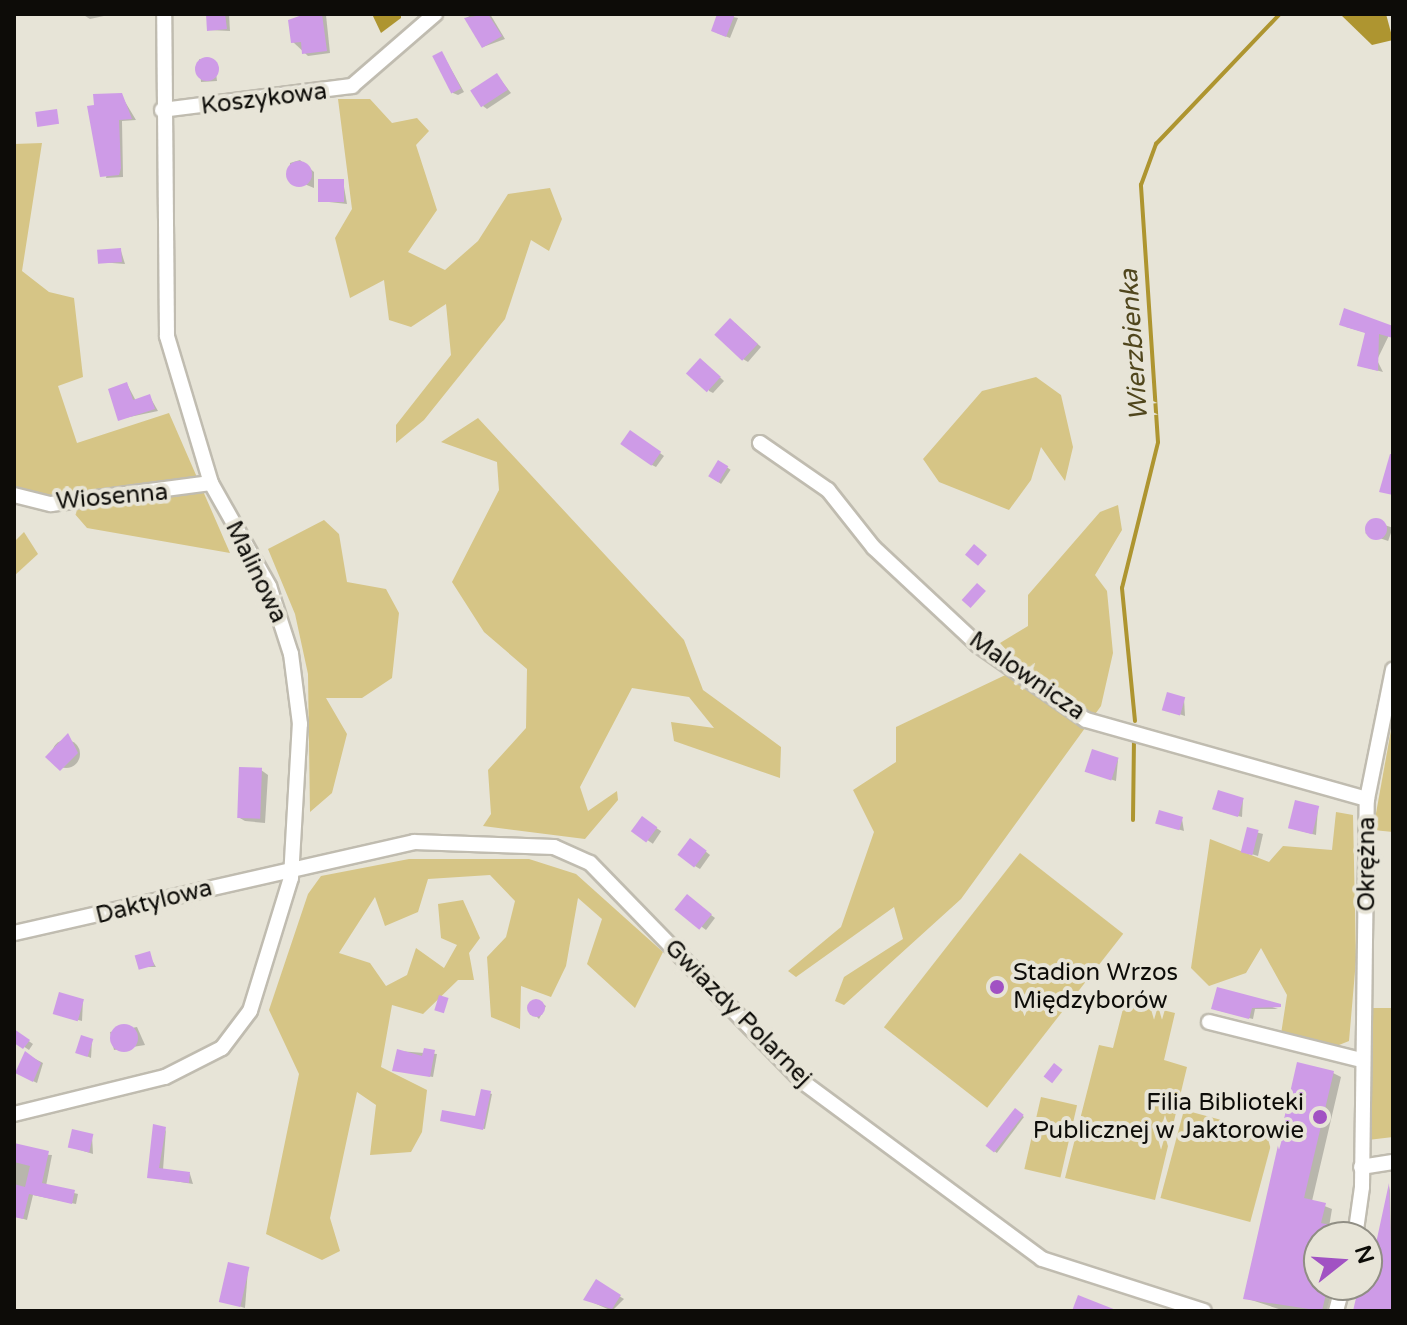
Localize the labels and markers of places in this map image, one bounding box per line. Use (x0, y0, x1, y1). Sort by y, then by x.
place label: Stadion Wrzos Międzyborów (1013, 959, 1178, 1015)
marker: Stadion Wrzos Międzyborów (988, 978, 1006, 996)
place label: Filia Biblioteki Publicznej w Jaktorowie (1033, 1089, 1304, 1145)
marker: Filia Biblioteki Publicznej w Jaktorowie (1311, 1108, 1329, 1126)

